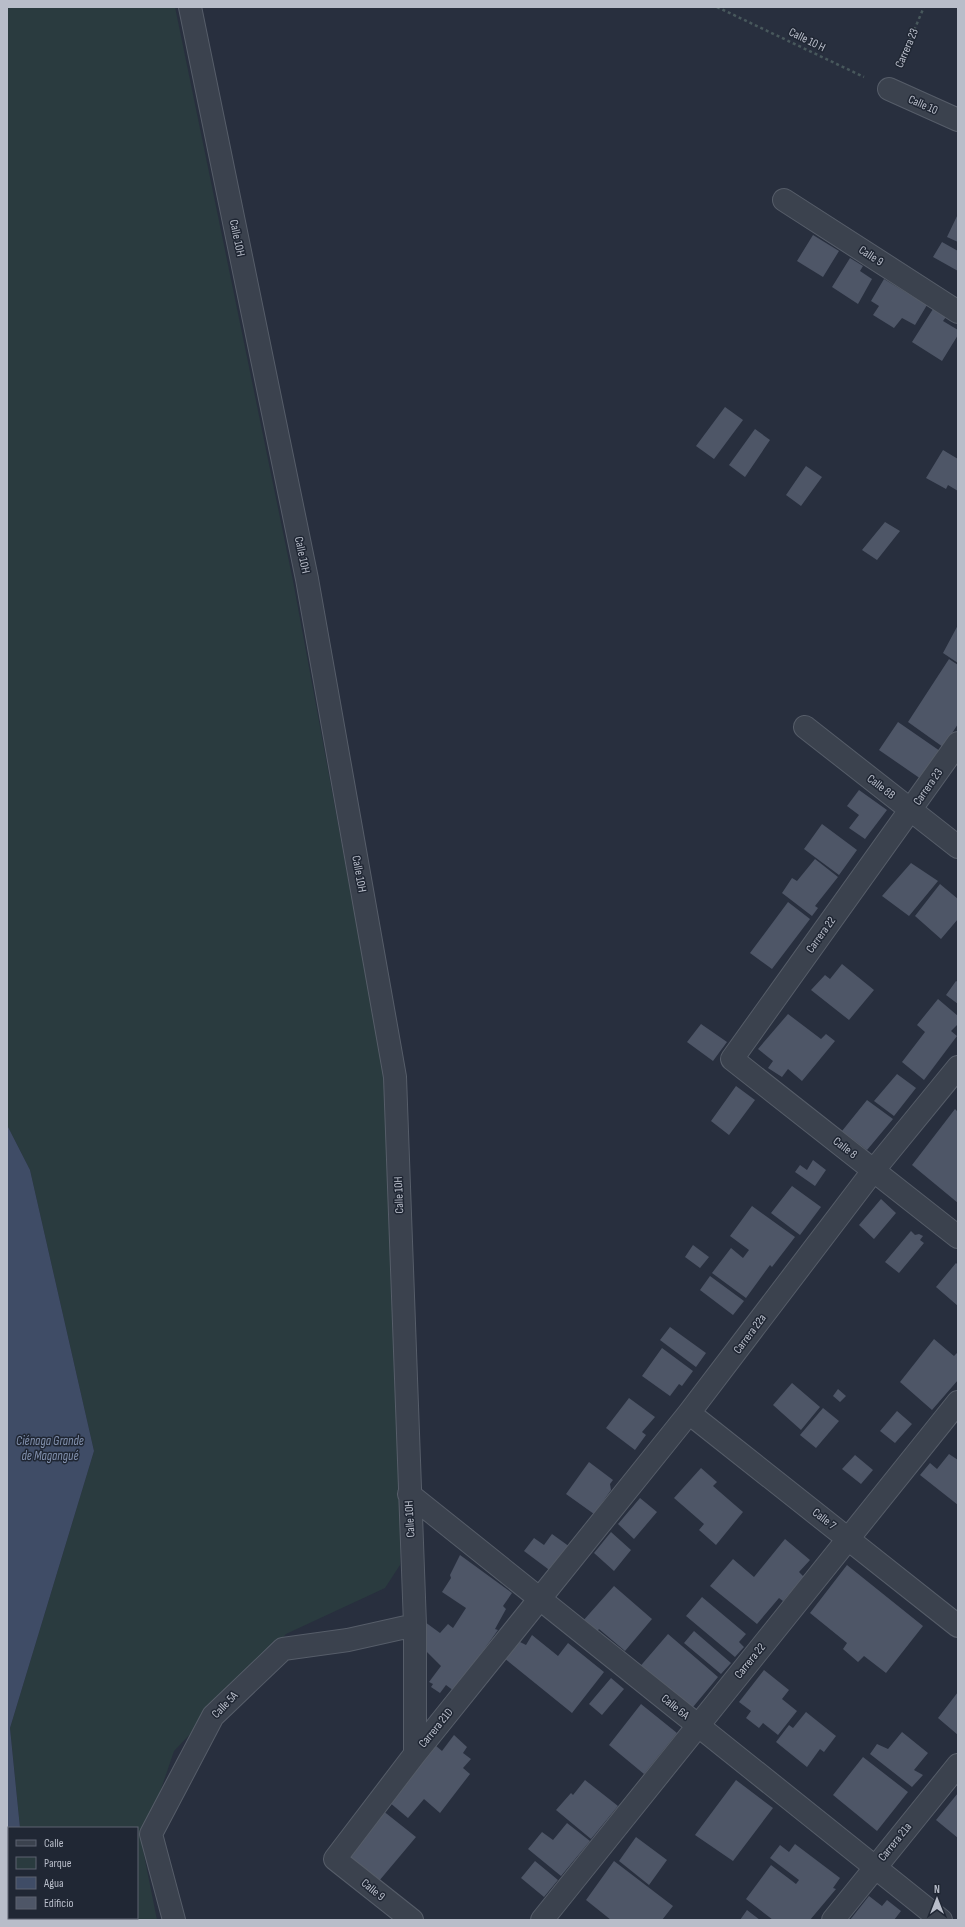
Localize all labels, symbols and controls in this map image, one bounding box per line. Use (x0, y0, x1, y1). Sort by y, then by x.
street label: Calle 10 H (786, 25, 828, 55)
street label: Carrera 23 (892, 26, 922, 70)
street label: Calle 10 (906, 92, 940, 118)
street label: Calle 10H (226, 218, 248, 258)
street label: Calle 9 (856, 242, 886, 270)
street label: Calle 10H (291, 535, 313, 575)
street label: Carrera 23 (910, 766, 946, 808)
street label: Calle 8B (864, 771, 898, 803)
street label: Calle 10H (348, 854, 370, 894)
street label: Carrera 22 (803, 914, 839, 956)
street label: Calle 8 (830, 1134, 860, 1162)
street label: Calle 10H (391, 1176, 407, 1214)
street label: Carrera 22a (730, 1311, 770, 1357)
water label: Ciénaga Grande de Magangué (16, 1433, 84, 1464)
street label: Calle 10H (402, 1500, 418, 1538)
street label: Calle 7 (809, 1505, 839, 1533)
street label: Carrera 22 (731, 1640, 769, 1682)
street label: Calle 5A (209, 1688, 242, 1722)
street label: Calle 6A (658, 1691, 693, 1723)
street label: Carrera 21D (415, 1705, 457, 1751)
street label: Carrera 21a (875, 1819, 915, 1864)
legend (8, 1827, 138, 1919)
text: Calle (44, 1836, 64, 1851)
text: Parque (44, 1856, 72, 1871)
text: Agua (43, 1876, 64, 1891)
street label: Calle 9 (358, 1876, 388, 1904)
north arrow (917, 1879, 957, 1919)
text: N (934, 1883, 940, 1896)
text: Edificio (44, 1896, 73, 1911)

